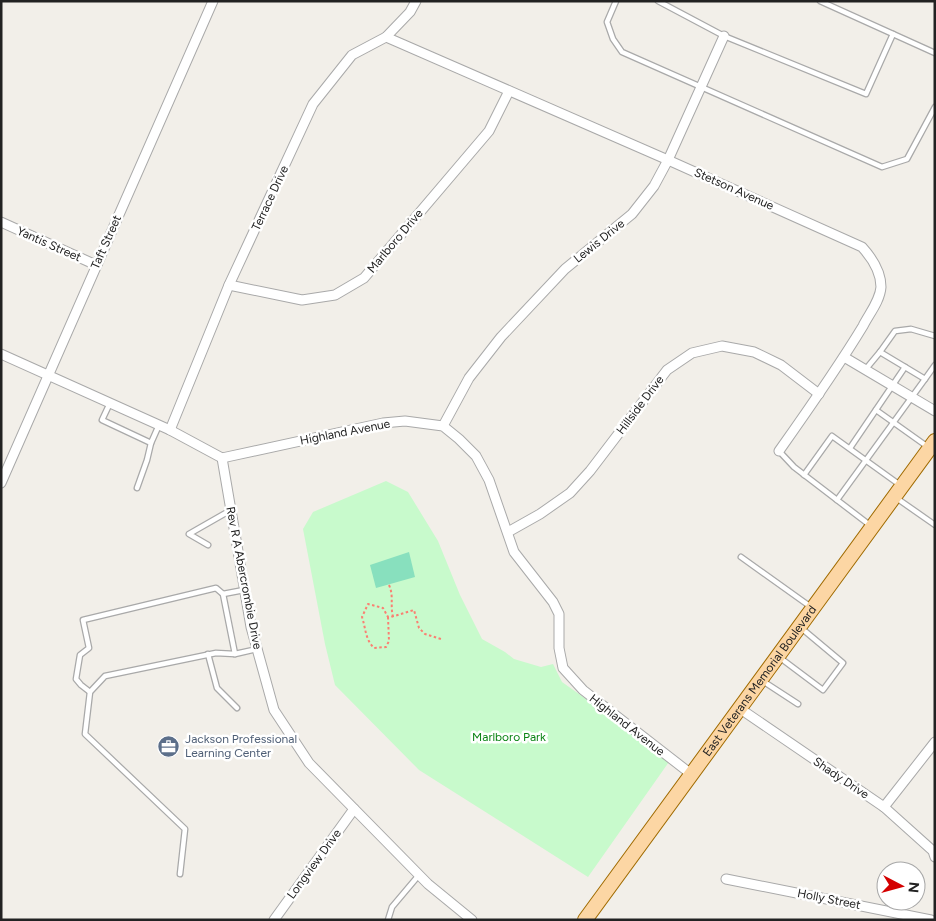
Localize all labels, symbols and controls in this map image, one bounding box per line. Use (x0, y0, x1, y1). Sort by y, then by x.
street label: Terrace Drive (249, 163, 291, 233)
street label: Stetson Avenue (692, 165, 776, 213)
street label: Marlboro Drive (364, 206, 426, 276)
street label: Taft Street (88, 212, 124, 271)
street label: Lewis Drive (571, 216, 628, 266)
street label: Yantis Street (15, 224, 84, 265)
street label: Hillside Drive (613, 373, 667, 437)
street label: Highland Avenue (299, 416, 392, 448)
street label: Rev R A Abercrombie Drive (223, 505, 265, 651)
street label: East Veterans Memorial Boulevard (700, 603, 819, 759)
street label: Highland Avenue (587, 691, 668, 759)
park label: Marlboro Park (472, 730, 546, 744)
place label: Jackson Professional Learning Center (185, 732, 297, 760)
office icon: Jackson Professional Learning Center (157, 734, 181, 758)
street label: Shady Drive (810, 754, 872, 802)
street label: Longview Drive (284, 826, 344, 901)
north arrow (876, 861, 926, 911)
text: N (904, 881, 922, 894)
street label: Holly Street (796, 886, 862, 912)

